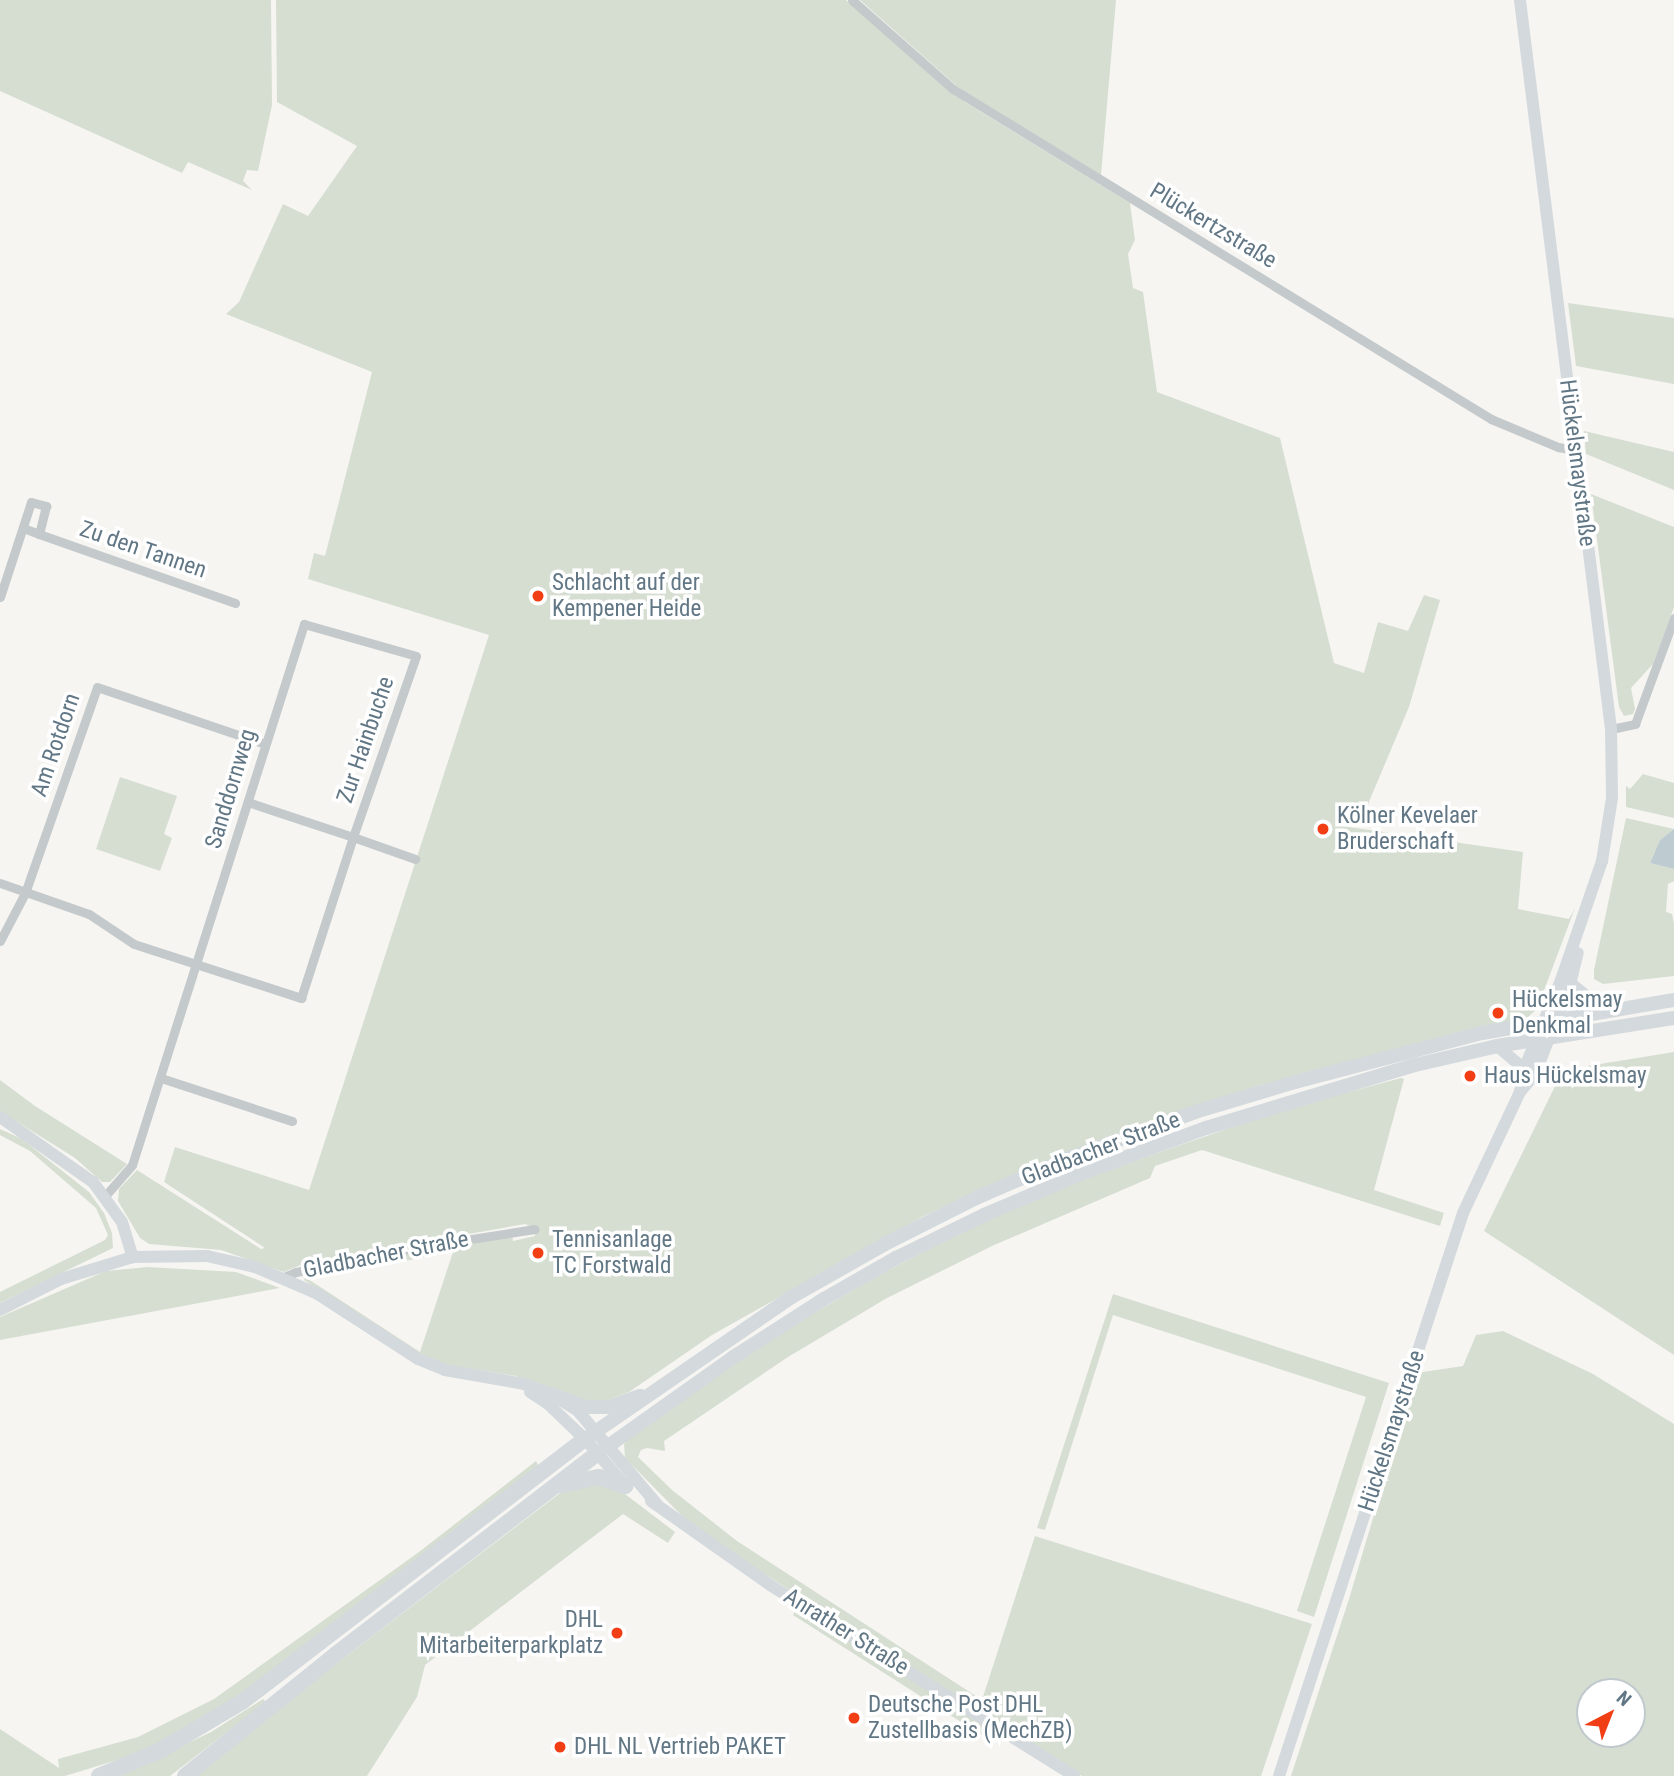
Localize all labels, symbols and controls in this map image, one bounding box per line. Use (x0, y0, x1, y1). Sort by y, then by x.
street label: Plückertzstraße (1145, 177, 1281, 275)
street label: Hückelsmaystraße (1553, 378, 1601, 548)
street label: Zu den Tannen (76, 515, 210, 585)
place label: Schlacht auf der Kempener Heide (552, 569, 701, 623)
marker: Schlacht auf der Kempener Heide (530, 588, 546, 604)
street label: Zur Hainbuche (331, 673, 401, 807)
street label: Am Rotdorn (25, 690, 87, 800)
street label: Sanddornweg (200, 726, 262, 852)
place label: Kölner Kevelaer Bruderschaft (1337, 802, 1478, 856)
marker: Kölner Kevelaer Bruderschaft (1315, 821, 1331, 837)
place label: Hückelsmay Denkmal (1512, 986, 1622, 1040)
marker: Hückelsmay Denkmal (1490, 1005, 1506, 1021)
place label: Haus Hückelsmay (1484, 1062, 1647, 1090)
marker: Haus Hückelsmay (1462, 1068, 1478, 1084)
street label: Gladbacher Straße (1018, 1106, 1184, 1192)
street label: Gladbacher Straße (301, 1225, 471, 1285)
place label: Tennisanlage TC Forstwald (552, 1226, 672, 1280)
marker: Tennisanlage TC Forstwald (530, 1245, 546, 1261)
street label: Hückelsmaystraße (1353, 1347, 1431, 1515)
street label: Anrather Straße (778, 1583, 914, 1681)
place label: DHL Mitarbeiterparkplatz (419, 1606, 603, 1660)
marker: DHL Mitarbeiterparkplatz (609, 1625, 625, 1641)
north arrow (1576, 1678, 1646, 1748)
text: N (1612, 1686, 1636, 1711)
place label: Deutsche Post DHL Zustellbasis (MechZB) (868, 1691, 1072, 1745)
marker: Deutsche Post DHL Zustellbasis (MechZB) (846, 1710, 862, 1726)
place label: DHL NL Vertrieb PAKET (574, 1733, 786, 1761)
marker: DHL NL Vertrieb PAKET (552, 1739, 568, 1755)

